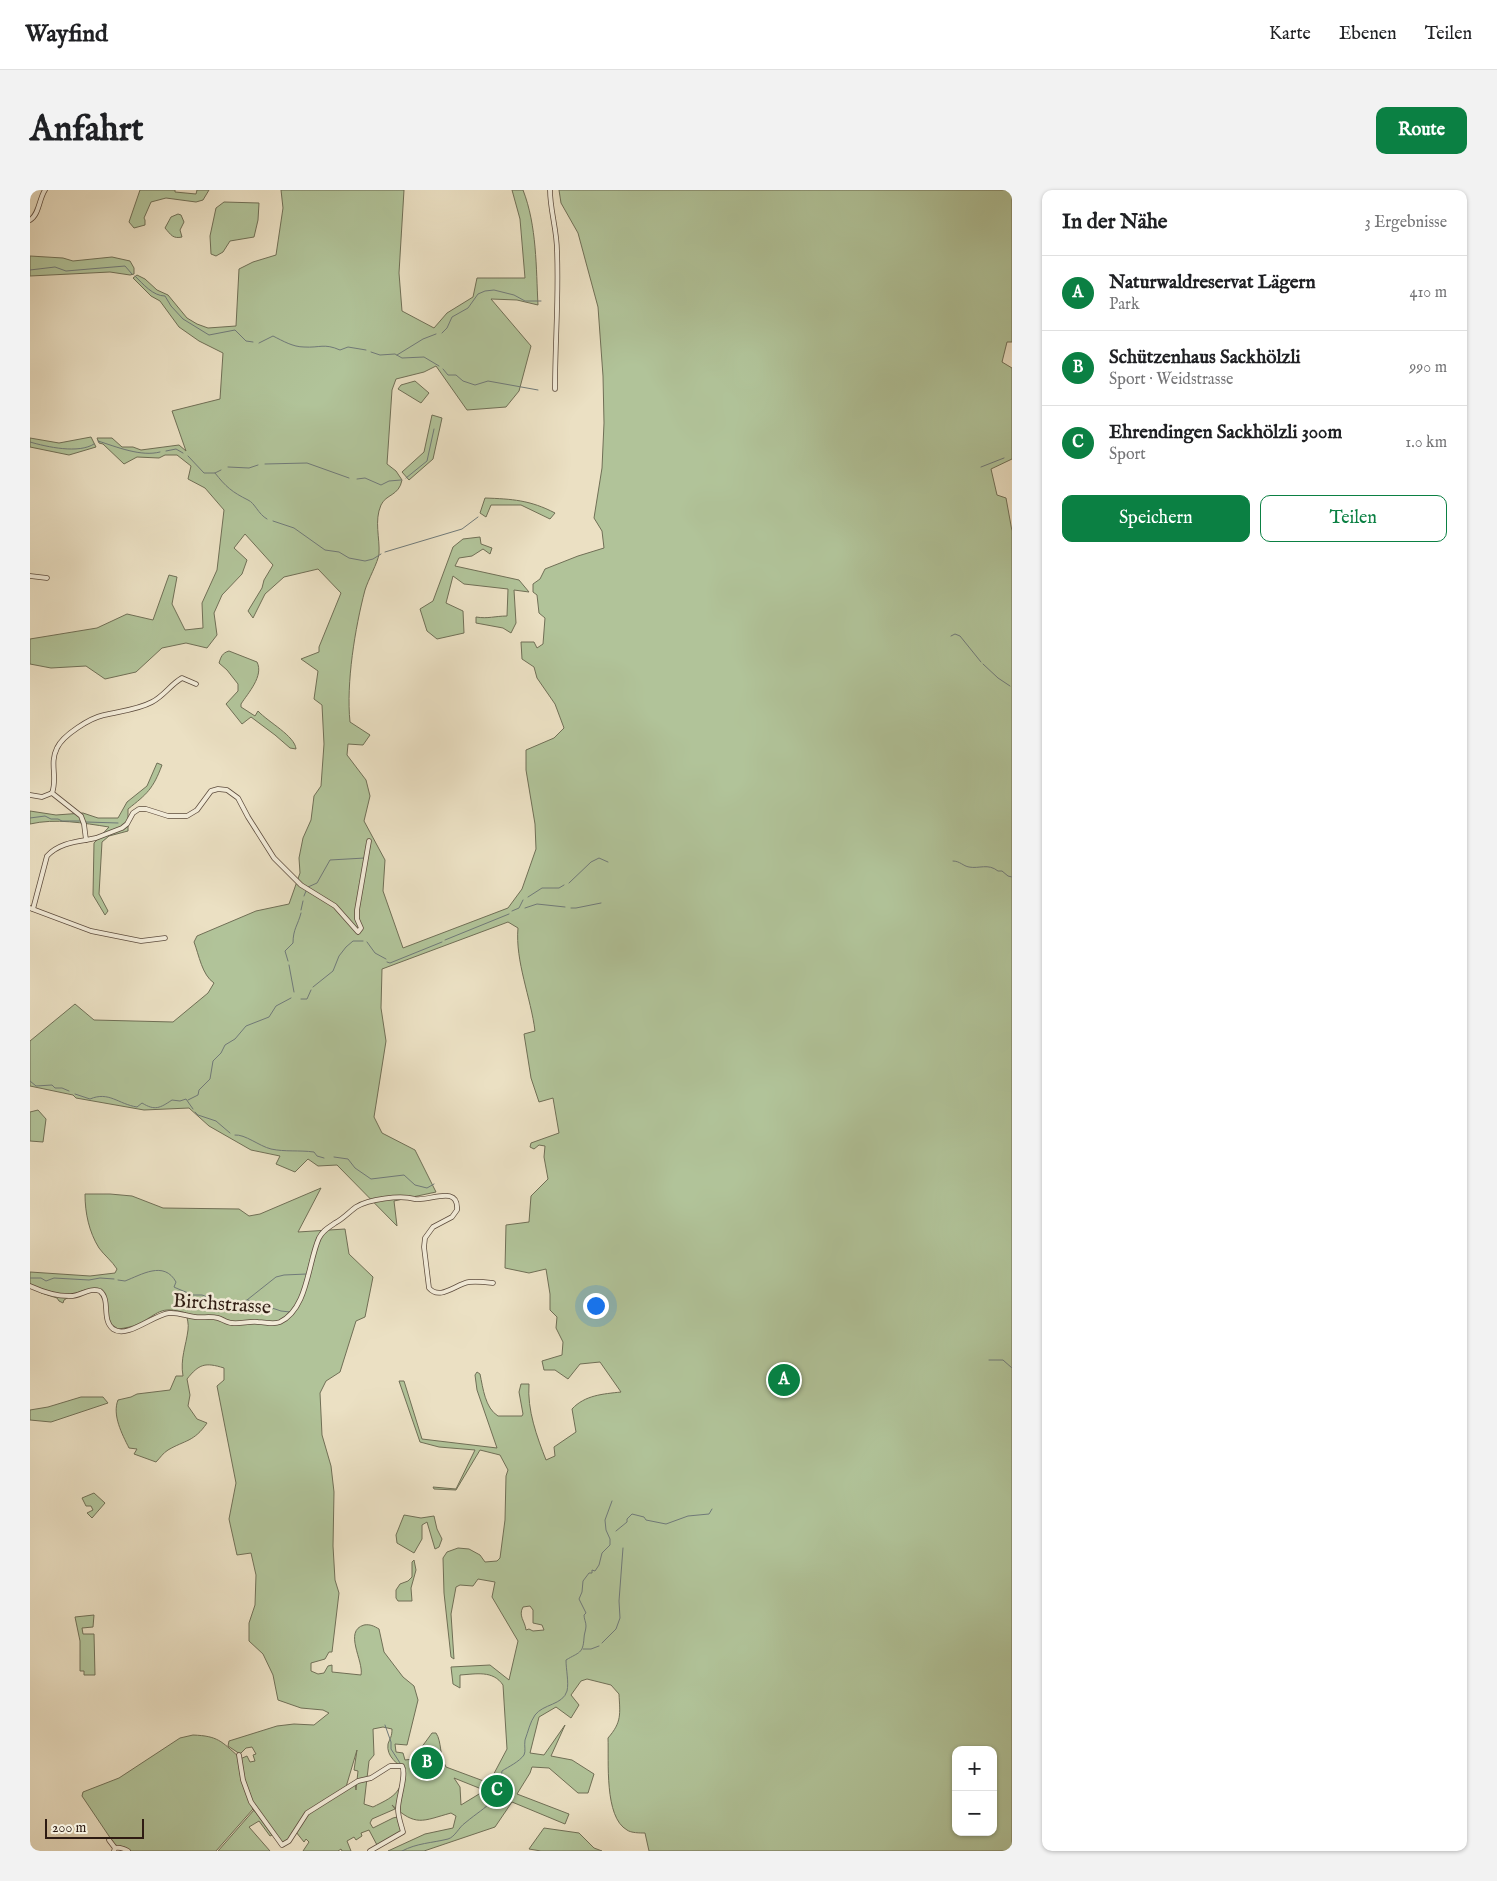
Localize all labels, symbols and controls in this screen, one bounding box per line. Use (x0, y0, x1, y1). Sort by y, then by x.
text: Wayfind (25, 19, 108, 50)
text: Karte (1269, 23, 1311, 46)
text: Ebenen (1339, 23, 1397, 46)
text: Teilen (1425, 23, 1472, 46)
button: Route (1376, 107, 1467, 154)
text: Anfahrt (30, 108, 144, 153)
text: In der Nähe (1062, 209, 1168, 236)
text: 3 Ergebnisse (1365, 213, 1447, 233)
text: Naturwaldreservat Lägern (1109, 271, 1316, 295)
text: A (1073, 283, 1083, 303)
text: 410 m (1410, 283, 1447, 303)
text: Park (1109, 295, 1139, 315)
text: Schützenhaus Sackhölzli (1109, 346, 1301, 370)
text: B (1073, 358, 1083, 378)
text: 990 m (1409, 358, 1447, 378)
text: Sport · Weidstrasse (1109, 370, 1233, 390)
text: Ehrendingen Sackhölzli 300m (1109, 421, 1342, 445)
text: C (1072, 433, 1084, 453)
text: 1.0 km (1405, 433, 1447, 453)
text: Sport (1109, 445, 1146, 465)
button: Speichern (1062, 495, 1250, 542)
button: Teilen (1260, 495, 1447, 542)
street label: Birchstrasse (172, 1289, 272, 1320)
your location (583, 1293, 609, 1319)
pin: A (768, 1361, 800, 1399)
pin: B (411, 1744, 443, 1782)
map controls (952, 1746, 997, 1836)
button: + (952, 1746, 997, 1791)
pin: C (481, 1772, 513, 1810)
button: − (952, 1791, 997, 1836)
scale bar (45, 1816, 144, 1839)
text: 200 m (52, 1819, 86, 1837)

